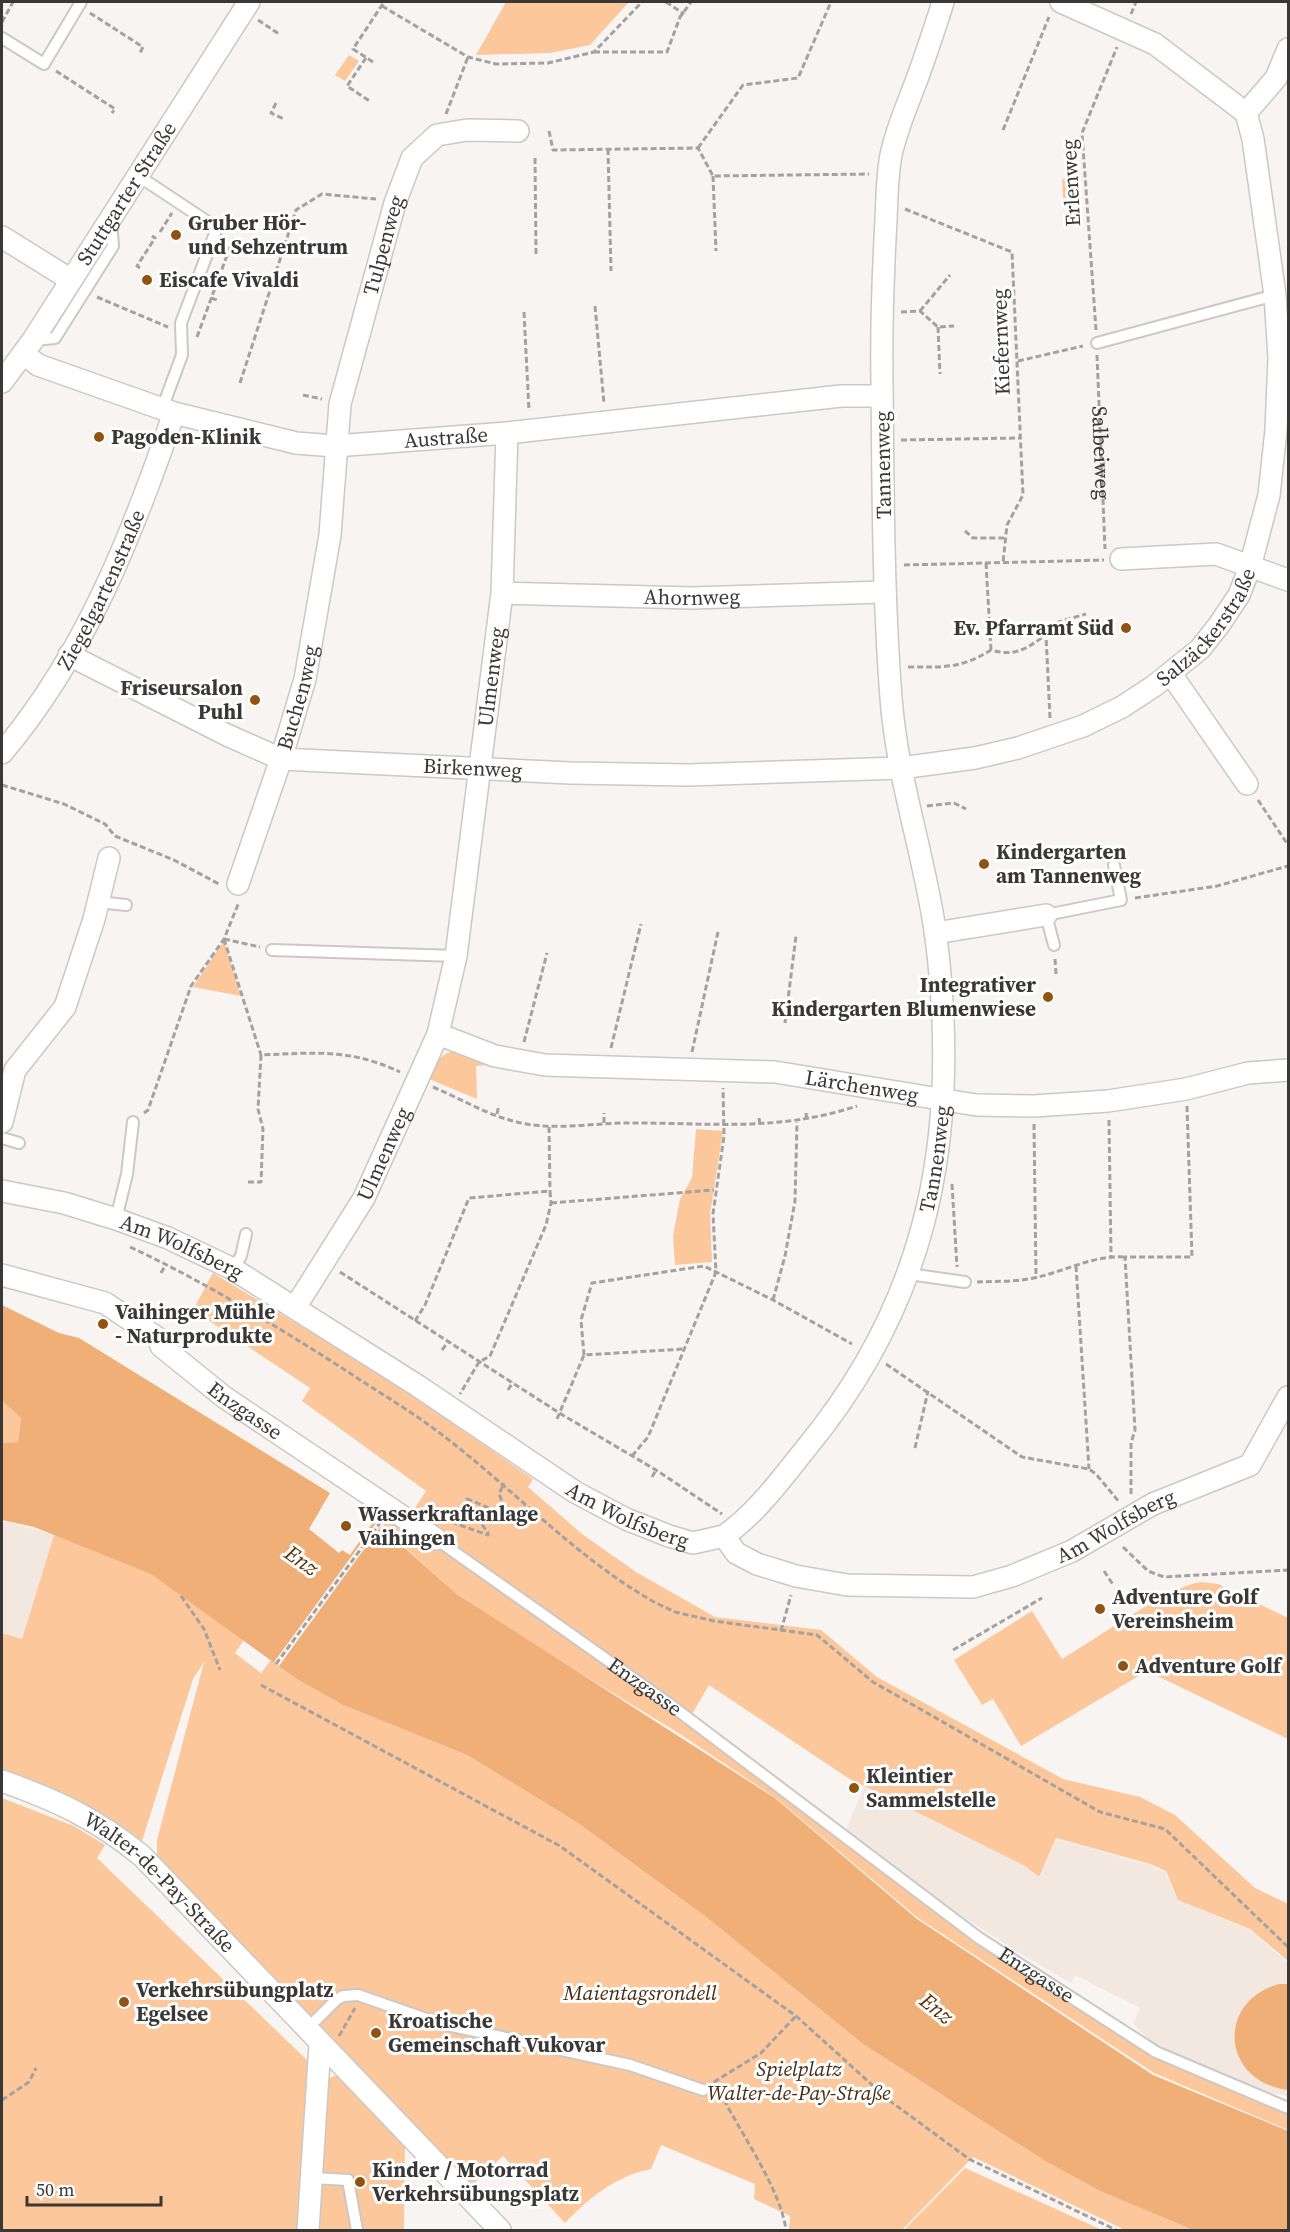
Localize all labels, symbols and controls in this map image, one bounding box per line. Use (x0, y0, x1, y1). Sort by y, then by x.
street label: Stuttgarter Straße (70, 116, 183, 271)
street label: Erlenweg (1054, 138, 1087, 228)
street label: Tulpenweg (355, 190, 411, 298)
place label: Gruber Hör- und Sehzentrum (188, 208, 348, 261)
marker: Gruber Hör- und Sehzentrum (169, 228, 183, 242)
place label: Eiscafe Vivaldi (159, 265, 299, 294)
marker: Eiscafe Vivaldi (140, 273, 154, 287)
street label: Kiefernweg (984, 288, 1017, 396)
street label: Salbeiweg (1085, 405, 1118, 500)
street label: Tannenweg (867, 411, 898, 519)
street label: Austraße (403, 419, 489, 455)
place label: Pagoden-Klinik (111, 422, 262, 451)
marker: Pagoden-Klinik (92, 430, 106, 444)
street label: Ziegelgartenstraße (50, 505, 152, 675)
street label: Salzäckerstraße (1150, 563, 1262, 693)
street label: Ahornweg (643, 582, 741, 612)
place label: Ev. Pfarramt Süd (954, 613, 1115, 642)
marker: Ev. Pfarramt Süd (1119, 621, 1133, 635)
street label: Ulmenweg (470, 625, 512, 728)
street label: Buchenweg (270, 643, 325, 753)
place label: Friseursalon Puhl (120, 673, 243, 726)
marker: Friseursalon Puhl (248, 693, 262, 707)
street label: Birkenweg (422, 751, 523, 785)
place label: Kindergarten am Tannenweg (996, 837, 1142, 890)
marker: Kindergarten am Tannenweg (977, 857, 991, 871)
place label: Integrativer Kindergarten Blumenwiese (771, 970, 1036, 1023)
marker: Integrativer Kindergarten Blumenwiese (1041, 990, 1055, 1004)
street label: Lärchenweg (803, 1062, 921, 1109)
street label: Ulmenweg (350, 1102, 417, 1205)
street label: Tannenweg (912, 1104, 956, 1215)
street label: Am Wolfsberg (116, 1207, 250, 1286)
place label: Vaihinger Mühle - Naturprodukte (115, 1297, 275, 1350)
marker: Vaihinger Mühle - Naturprodukte (96, 1317, 110, 1331)
street label: Enzgasse (202, 1374, 289, 1446)
street label: Am Wolfsberg (560, 1475, 692, 1555)
street label: Am Wolfsberg (1052, 1482, 1180, 1570)
place label: Wasserkraftanlage Vaihingen (358, 1499, 538, 1552)
marker: Wasserkraftanlage Vaihingen (339, 1519, 353, 1533)
water label: Enz (278, 1537, 326, 1583)
place label: Adventure Golf Vereinsheim (1112, 1582, 1260, 1635)
marker: Adventure Golf Vereinsheim (1093, 1602, 1107, 1616)
street label: Enzgasse (602, 1650, 689, 1723)
place label: Adventure Golf (1135, 1651, 1283, 1680)
marker: Adventure Golf (1116, 1659, 1130, 1673)
place label: Kleintier Sammelstelle (866, 1761, 996, 1814)
marker: Kleintier Sammelstelle (847, 1781, 861, 1795)
street label: Walter-de-Pay-Straße (78, 1804, 242, 1959)
street label: Enzgasse (993, 1939, 1080, 2010)
place label: Verkehrsübungplatz Egelsee (136, 1975, 334, 2028)
park label: Maientagsrondell (562, 1978, 717, 2007)
water label: Enz (913, 1985, 961, 2031)
marker: Verkehrsübungplatz Egelsee (117, 1995, 131, 2009)
place label: Kroatische Gemeinschaft Vukovar (388, 2006, 606, 2059)
marker: Kroatische Gemeinschaft Vukovar (369, 2026, 383, 2040)
park label: Spielplatz Walter-de-Pay-Straße (707, 2054, 891, 2107)
place label: Kinder / Motorrad Verkehrsübungsplatz (372, 2155, 579, 2208)
scale bar (27, 2169, 160, 2207)
marker: Kinder / Motorrad Verkehrsübungsplatz (353, 2175, 367, 2189)
text: 50 m (36, 2177, 74, 2202)

